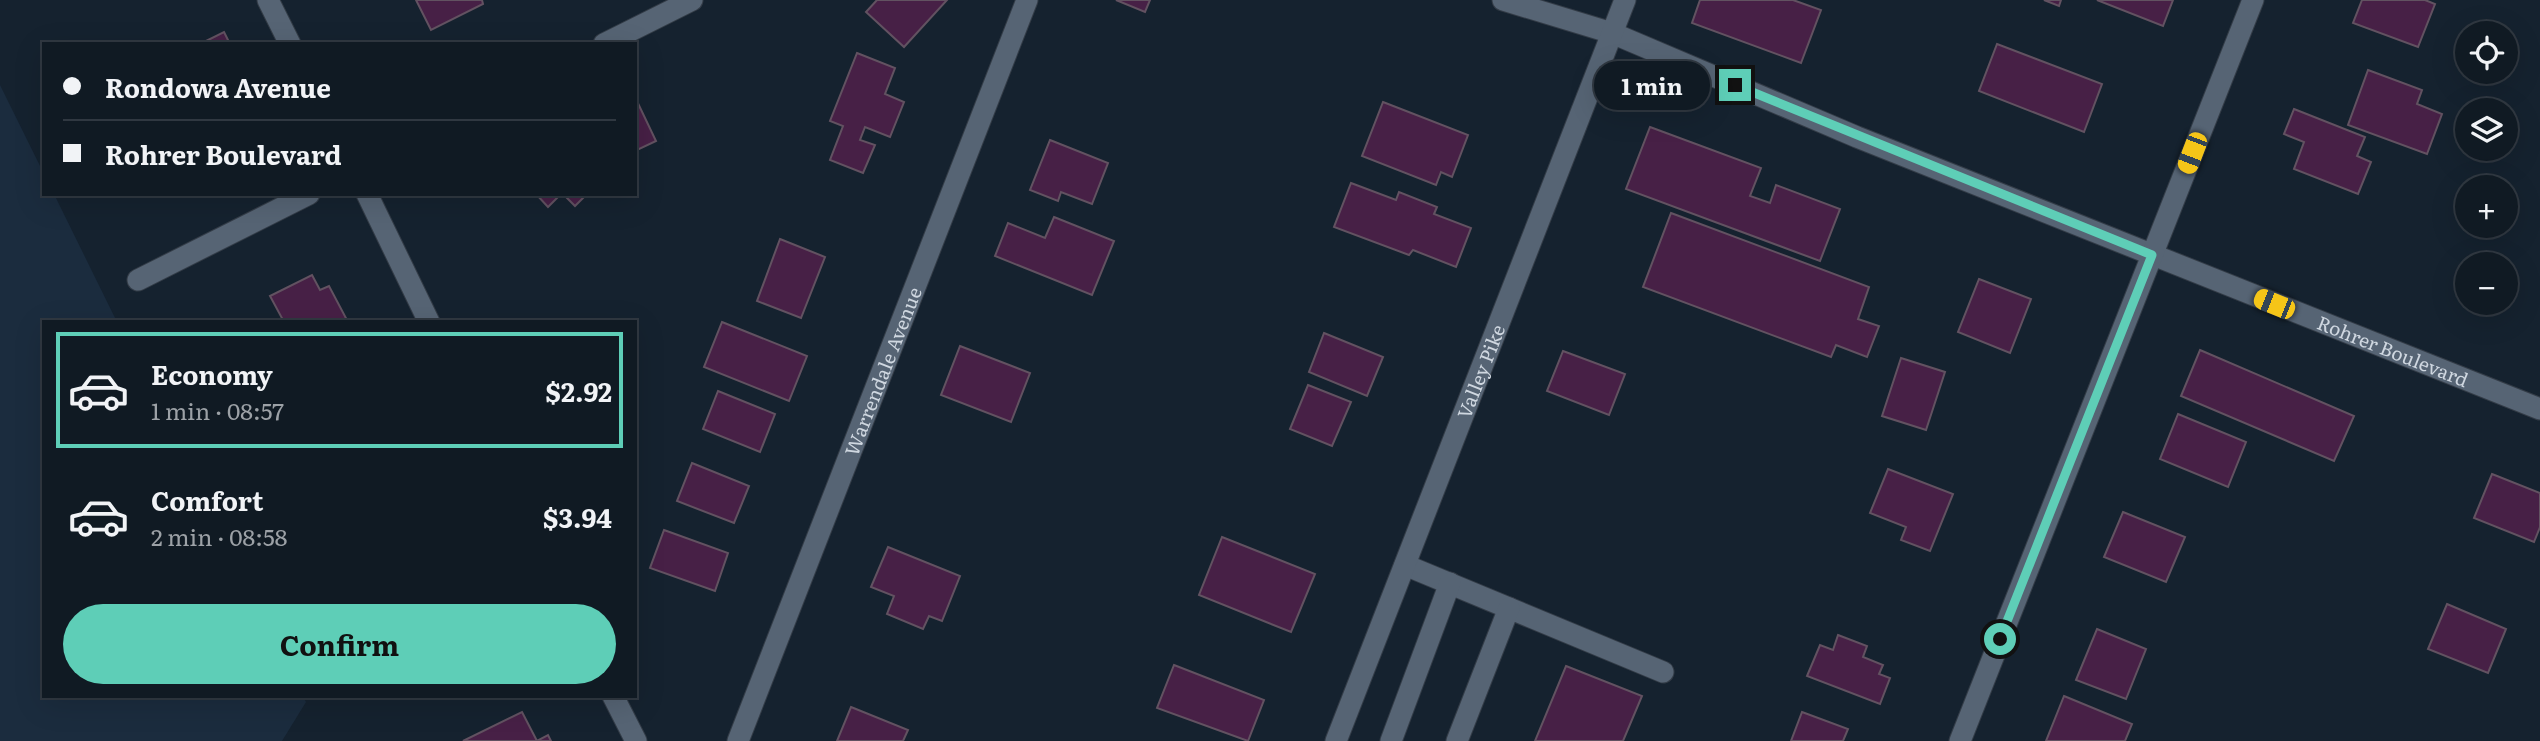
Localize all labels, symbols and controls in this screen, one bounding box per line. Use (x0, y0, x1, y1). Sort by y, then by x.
map controls (2455, 21, 2518, 315)
button: locate (2455, 21, 2518, 84)
callout: 1 min (1595, 60, 1710, 110)
text: Rondowa Avenue (105, 67, 331, 106)
text: 1 min (1621, 68, 1683, 102)
route end (1719, 69, 1751, 101)
button: layers (2455, 98, 2518, 161)
car (2175, 130, 2210, 176)
text: Rohrer Boulevard (105, 134, 342, 173)
button: + (2455, 175, 2518, 238)
button: − (2455, 252, 2518, 315)
street label: Warrendale Avenue (837, 283, 928, 460)
car (2251, 286, 2298, 322)
street label: Rohrer Boulevard (2313, 308, 2473, 393)
street label: Valley Pike (1449, 320, 1511, 422)
text: Economy (151, 354, 273, 393)
icon: car (67, 359, 130, 422)
text: $2.92 (545, 371, 612, 410)
text: 1 min · 08:57 (151, 393, 284, 427)
text: Comfort (151, 480, 263, 519)
icon: car (67, 485, 130, 548)
text: $3.94 (543, 497, 612, 536)
text: 2 min · 08:58 (151, 519, 287, 553)
button: Confirm (63, 604, 616, 684)
route start (1984, 623, 2016, 655)

